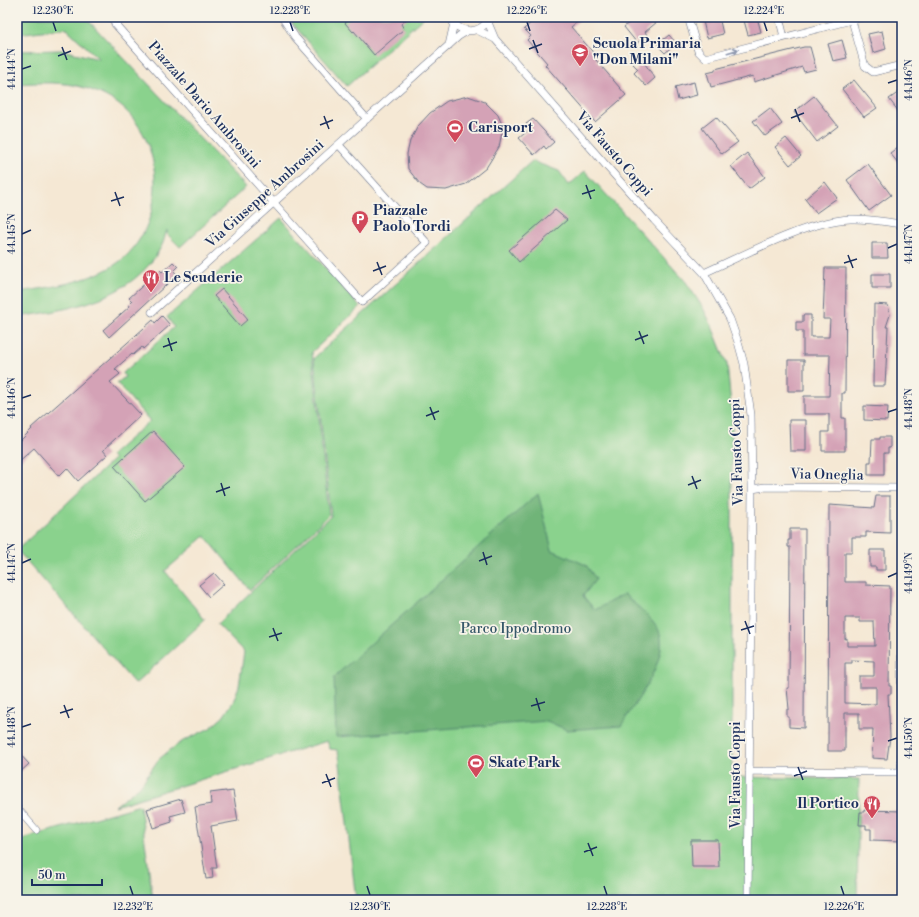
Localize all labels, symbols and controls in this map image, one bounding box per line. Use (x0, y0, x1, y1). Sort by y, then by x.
text: 12.230°E (33, 5, 74, 17)
text: 12.228°E (270, 5, 310, 17)
text: 12.226°E (507, 5, 547, 17)
text: 12.224°E (744, 5, 784, 17)
place label: Scuola Primaria "Don Milani" (593, 35, 701, 69)
street label: Piazzale Dario Ambrosini (144, 38, 264, 173)
school or university icon: Scuola Primaria "Don Milani" (570, 42, 590, 67)
one-way arrow (726, 47, 739, 54)
text: 44.144°N (6, 48, 18, 90)
text: 44.146°N (903, 59, 915, 101)
street label: Via Fausto Coppi (571, 107, 656, 201)
sports icon: Carisport (445, 118, 465, 143)
place label: Carisport (468, 119, 534, 137)
street label: Via Giuseppe Ambrosini (201, 136, 328, 253)
place label: Piazzale Paolo Tordi (373, 202, 451, 236)
parking icon: Piazzale Paolo Tordi (350, 209, 370, 234)
text: 44.145°N (6, 213, 18, 254)
text: 44.147°N (903, 223, 915, 264)
restaurant icon: Le Scuderie (141, 268, 161, 293)
place label: Le Scuderie (164, 269, 243, 287)
text: 44.146°N (6, 377, 18, 419)
text: 44.148°N (903, 388, 915, 430)
street label: Via Fausto Coppi (726, 398, 748, 507)
street label: Via Oneglia (789, 465, 865, 485)
text: 44.147°N (6, 542, 18, 583)
text: 44.149°N (903, 552, 915, 594)
park label: Parco Ippodromo (461, 620, 572, 638)
text: 44.148°N (6, 706, 18, 748)
text: 44.150°N (903, 716, 915, 759)
street label: Via Fausto Coppi (727, 721, 745, 830)
sports icon: Skate Park (466, 753, 486, 778)
place label: Skate Park (489, 754, 561, 772)
restaurant icon: Il Portico (862, 794, 882, 819)
place label: Il Portico (797, 795, 859, 813)
scale bar (32, 861, 102, 887)
text: 50 m (38, 868, 66, 883)
text: 12.232°E (113, 901, 153, 913)
text: 12.230°E (350, 901, 391, 913)
text: 12.228°E (587, 901, 627, 913)
text: 12.226°E (824, 901, 864, 913)

